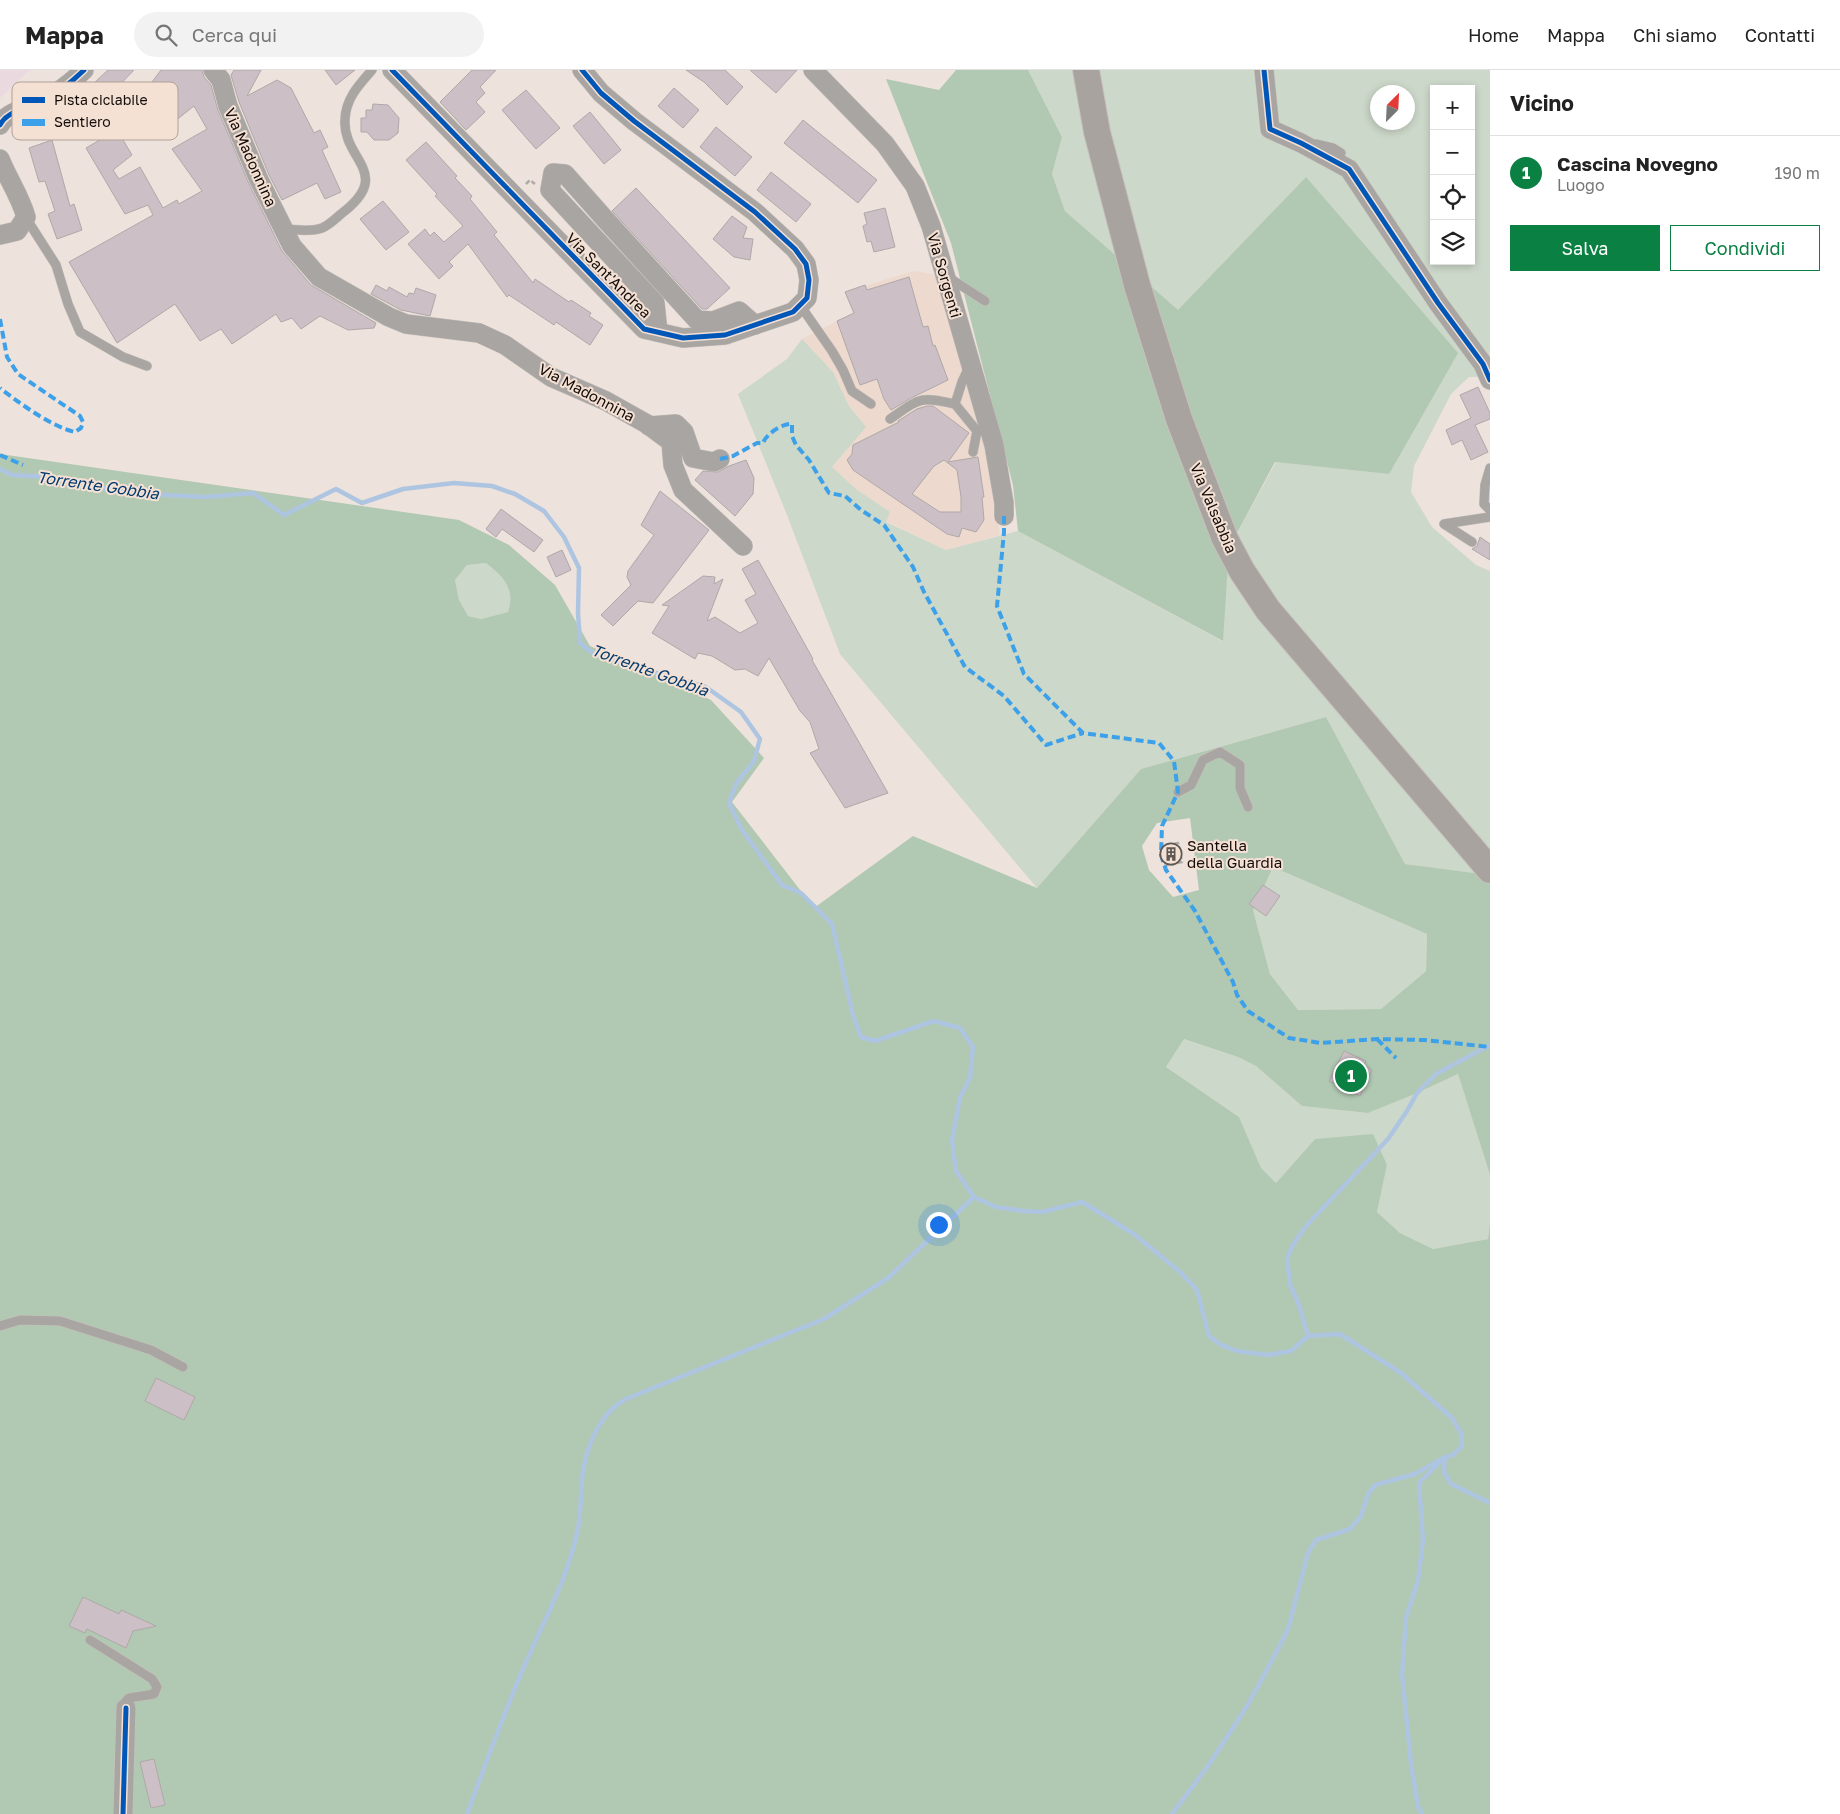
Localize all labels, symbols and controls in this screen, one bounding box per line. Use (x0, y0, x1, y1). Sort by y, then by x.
search box (134, 12, 484, 57)
text: Mappa (25, 20, 104, 49)
icon: search (152, 21, 180, 49)
text: Cerca qui (192, 23, 277, 46)
text: Home (1468, 24, 1519, 46)
text: Mappa (1547, 24, 1605, 46)
text: Chi siamo (1633, 24, 1717, 46)
text: Contatti (1745, 24, 1815, 46)
legend (12, 82, 178, 140)
north arrow (1370, 85, 1415, 130)
map controls (1430, 85, 1475, 265)
button: + (1430, 85, 1475, 130)
text: Vicino (1510, 90, 1574, 116)
text: Pista ciclabile (54, 91, 148, 108)
street label: Via Madonnina (221, 105, 281, 209)
text: Sentiero (54, 113, 111, 130)
button: − (1430, 130, 1475, 175)
text: Cascina Novegno (1557, 152, 1718, 175)
text: 1 (1522, 163, 1530, 183)
text: 190 m (1774, 163, 1820, 183)
button: locate (1430, 175, 1475, 220)
text: Luogo (1557, 175, 1605, 195)
button: layers (1430, 220, 1475, 265)
button: Salva (1510, 225, 1660, 271)
button: Condividi (1670, 225, 1820, 271)
street label: Via Sant'Andrea (563, 229, 655, 321)
street label: Via Sorgenti (924, 230, 966, 320)
street label: Via Madonnina (536, 359, 638, 425)
street label: Via Valsabbia (1187, 460, 1241, 556)
water label: Torrente Gobbia (36, 467, 161, 504)
water label: Torrente Gobbia (589, 640, 712, 701)
place label: Santella della Guardia (1187, 836, 1282, 871)
building icon: Santella della Guardia (1159, 842, 1183, 866)
pin: 1 (1335, 1057, 1367, 1095)
your location (926, 1212, 952, 1238)

